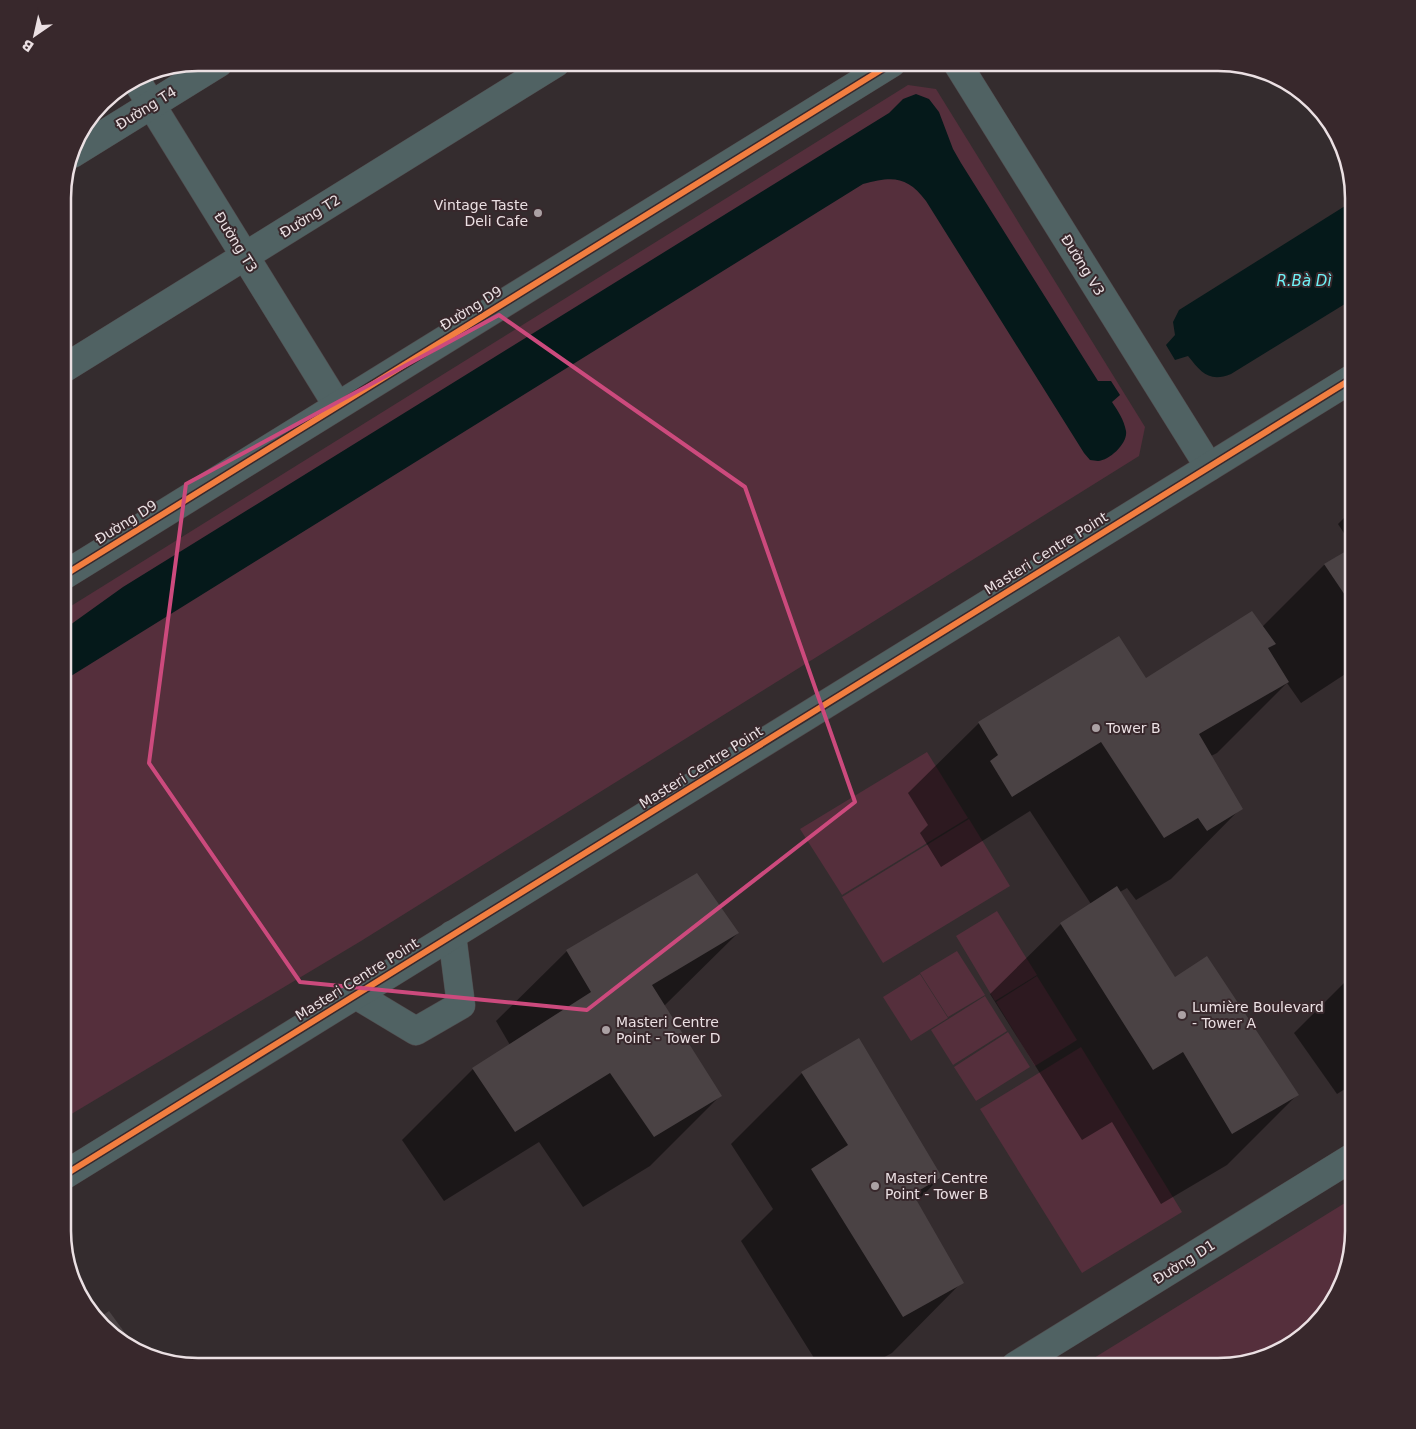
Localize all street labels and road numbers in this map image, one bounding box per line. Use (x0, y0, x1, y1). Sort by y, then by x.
street label: Đường T4 (113, 83, 179, 133)
street label: Đường T2 (277, 191, 343, 241)
street label: Đường T3 (211, 209, 261, 275)
street label: Đường V3 (1058, 232, 1108, 298)
street label: Đường D9 (437, 283, 505, 333)
street label: Đường D9 (92, 497, 160, 547)
street label: Masteri Centre Point (981, 508, 1111, 597)
street label: Masteri Centre Point (636, 722, 766, 811)
street label: Masteri Centre Point (292, 934, 422, 1023)
street label: Đường D1 (1150, 1237, 1218, 1287)

